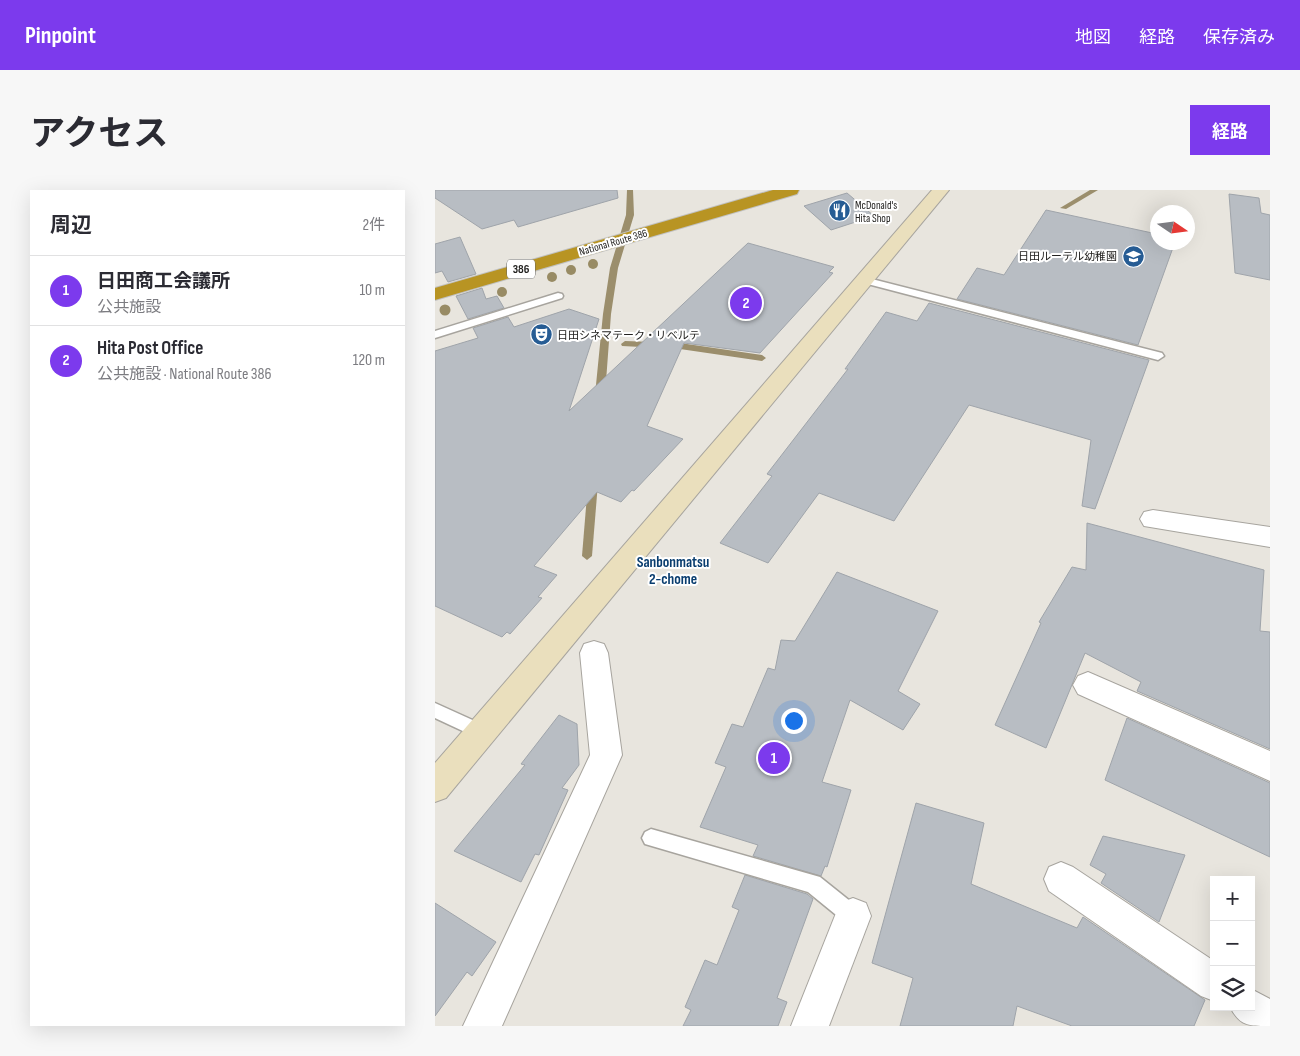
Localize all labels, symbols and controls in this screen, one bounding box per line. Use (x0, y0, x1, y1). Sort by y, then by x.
text: Pinpoint (25, 21, 96, 50)
text: 地図 (1075, 27, 1111, 48)
text: 経路 (1139, 27, 1175, 48)
text: 保存済み (1203, 27, 1275, 48)
button: 経路 (1190, 105, 1270, 155)
text: アクセス (30, 113, 168, 156)
restaurant icon: McDonald's Hita Shop (827, 199, 851, 223)
place label: McDonald's Hita Shop (855, 199, 897, 225)
north arrow (1150, 205, 1195, 250)
text: 周辺 (50, 213, 92, 238)
text: 2件 (362, 216, 385, 235)
street label: National Route 386 (578, 226, 649, 258)
school or university icon: 日田ルーテル幼稚園 (1121, 244, 1145, 268)
place label: 日田ルーテル幼稚園 (1018, 250, 1117, 263)
road number: 386 (507, 260, 535, 278)
text: 日田商工会議所 (97, 270, 230, 293)
text: 1 (63, 281, 69, 300)
text: 10 m (359, 281, 385, 300)
pin: 2 (730, 284, 762, 322)
text: 公共施設 (97, 298, 161, 317)
theatre icon: 日田シネマテーク・リベルテ (529, 323, 553, 347)
place label: 日田シネマテーク・リベルテ (557, 329, 700, 342)
text: Hita Post Office (97, 337, 203, 360)
text: 2 (62, 351, 70, 370)
text: 120 m (353, 351, 385, 370)
text: 公共施設 · National Route 386 (97, 365, 272, 384)
district label: Sanbonmatsu 2-chome (637, 553, 709, 589)
your location (781, 708, 807, 734)
pin: 1 (758, 739, 790, 777)
map controls (1210, 876, 1255, 1011)
button: + (1210, 876, 1255, 921)
button: − (1210, 921, 1255, 966)
button: layers (1210, 966, 1255, 1011)

